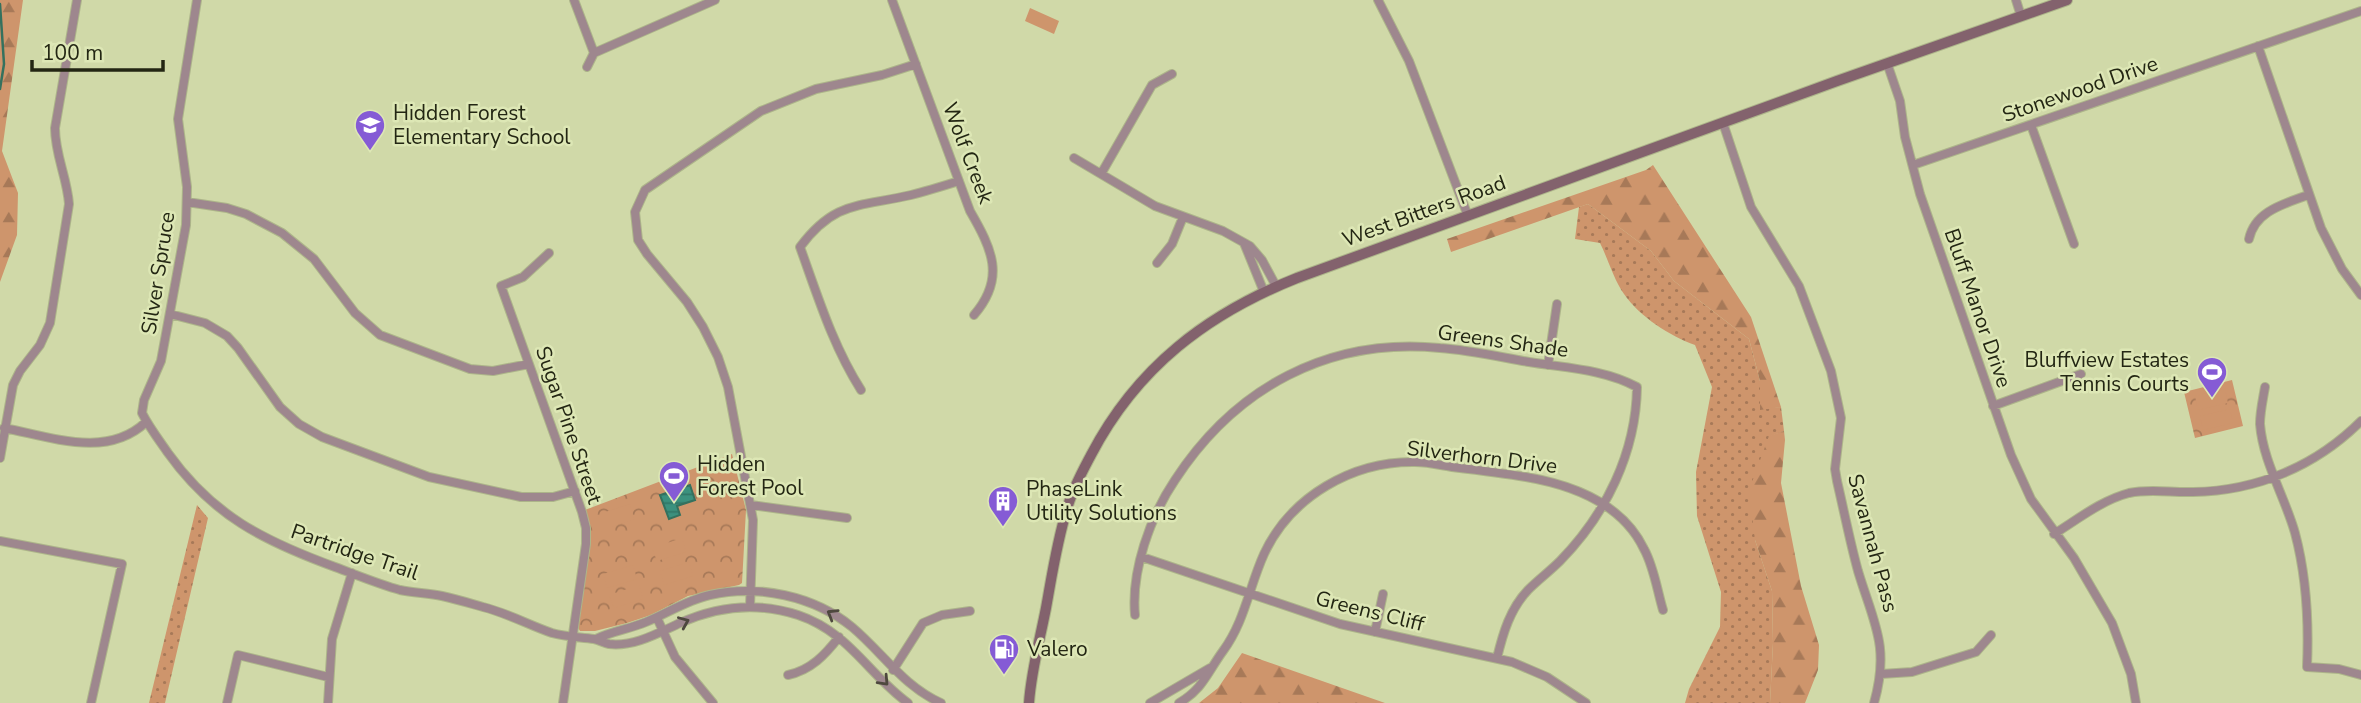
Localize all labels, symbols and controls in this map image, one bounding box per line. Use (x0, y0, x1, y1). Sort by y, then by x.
scale bar (32, 28, 163, 72)
text: 100 m (42, 39, 103, 67)
street label: Stonewood Drive (1998, 49, 2162, 129)
street label: Wolf Creek (936, 98, 1000, 208)
place label: Hidden Forest Elementary School (393, 99, 571, 151)
school or university icon: Hidden Forest Elementary School (353, 108, 387, 152)
street label: West Bitters Road (1338, 168, 1510, 254)
street label: Silver Spruce (135, 210, 181, 336)
street label: Bluff Manor Drive (1938, 225, 2018, 391)
street label: Greens Shade (1436, 318, 1570, 364)
street label: Sugar Pine Street (529, 342, 609, 508)
place label: Bluffview Estates Tennis Courts (2024, 346, 2189, 398)
sports icon: Bluffview Estates Tennis Courts (2195, 355, 2229, 399)
street label: Silverhorn Drive (1405, 434, 1559, 480)
place label: Hidden Forest Pool (697, 450, 804, 502)
sports icon: Hidden Forest Pool (657, 459, 691, 503)
street label: Savannah Pass (1841, 471, 1905, 615)
place label: PhaseLink Utility Solutions (1026, 475, 1177, 527)
building icon: PhaseLink Utility Solutions (986, 484, 1020, 528)
street label: Partridge Trail (287, 517, 423, 587)
street label: Greens Cliff (1313, 584, 1428, 638)
one-way arrow (826, 610, 839, 623)
one-way arrow (676, 616, 689, 630)
fuel station icon: Valero (987, 632, 1021, 676)
place label: Valero (1026, 635, 1088, 663)
one-way arrow (876, 673, 888, 686)

